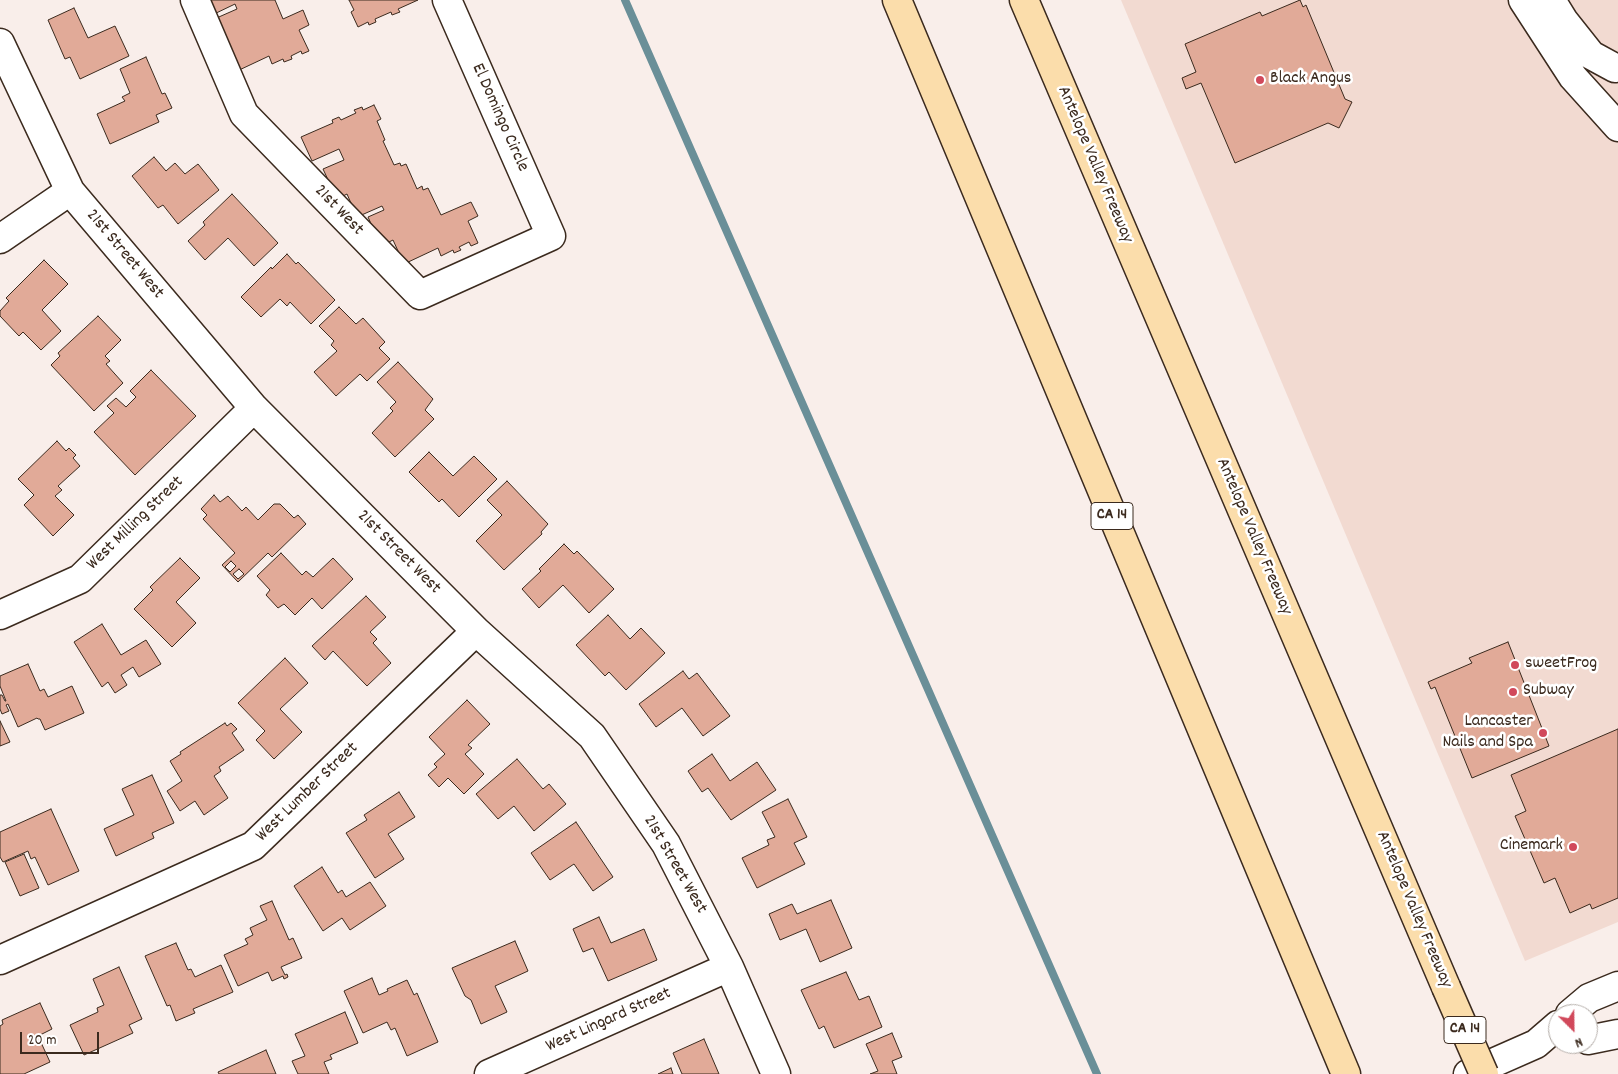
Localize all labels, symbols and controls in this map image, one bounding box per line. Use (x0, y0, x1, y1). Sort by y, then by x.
street label: El Domingo Circle (466, 61, 532, 175)
place label: Black Angus (1270, 69, 1351, 91)
marker: Black Angus (1254, 74, 1266, 86)
street label: Antelope Valley Freeway (1051, 83, 1137, 247)
street label: 21st West (308, 181, 368, 241)
street label: 21st Street West (80, 206, 168, 304)
street label: Antelope Valley Freeway (1210, 455, 1296, 619)
street label: West Milling Street (83, 472, 189, 576)
road number: CA 14 (1091, 502, 1133, 530)
street label: 21st Street West (351, 506, 445, 600)
place label: sweetFrog (1525, 654, 1597, 676)
marker: sweetFrog (1509, 659, 1521, 671)
place label: Subway (1523, 681, 1574, 703)
marker: Subway (1507, 686, 1519, 698)
place label: Lancaster Nails and Spa (1442, 712, 1533, 754)
marker: Lancaster Nails and Spa (1537, 727, 1549, 739)
street label: West Lumber Street (252, 739, 364, 847)
street label: 21st Street West (637, 812, 711, 918)
street label: Antelope Valley Freeway (1370, 828, 1456, 992)
place label: Cinemark (1500, 836, 1563, 858)
marker: Cinemark (1567, 841, 1579, 853)
street label: West Lingard Street (543, 984, 675, 1058)
north arrow (1548, 1004, 1598, 1054)
road number: CA 14 (1444, 1016, 1486, 1044)
scale bar (22, 1022, 101, 1054)
text: 20 m (28, 1030, 56, 1052)
text: N (1571, 1031, 1586, 1052)

